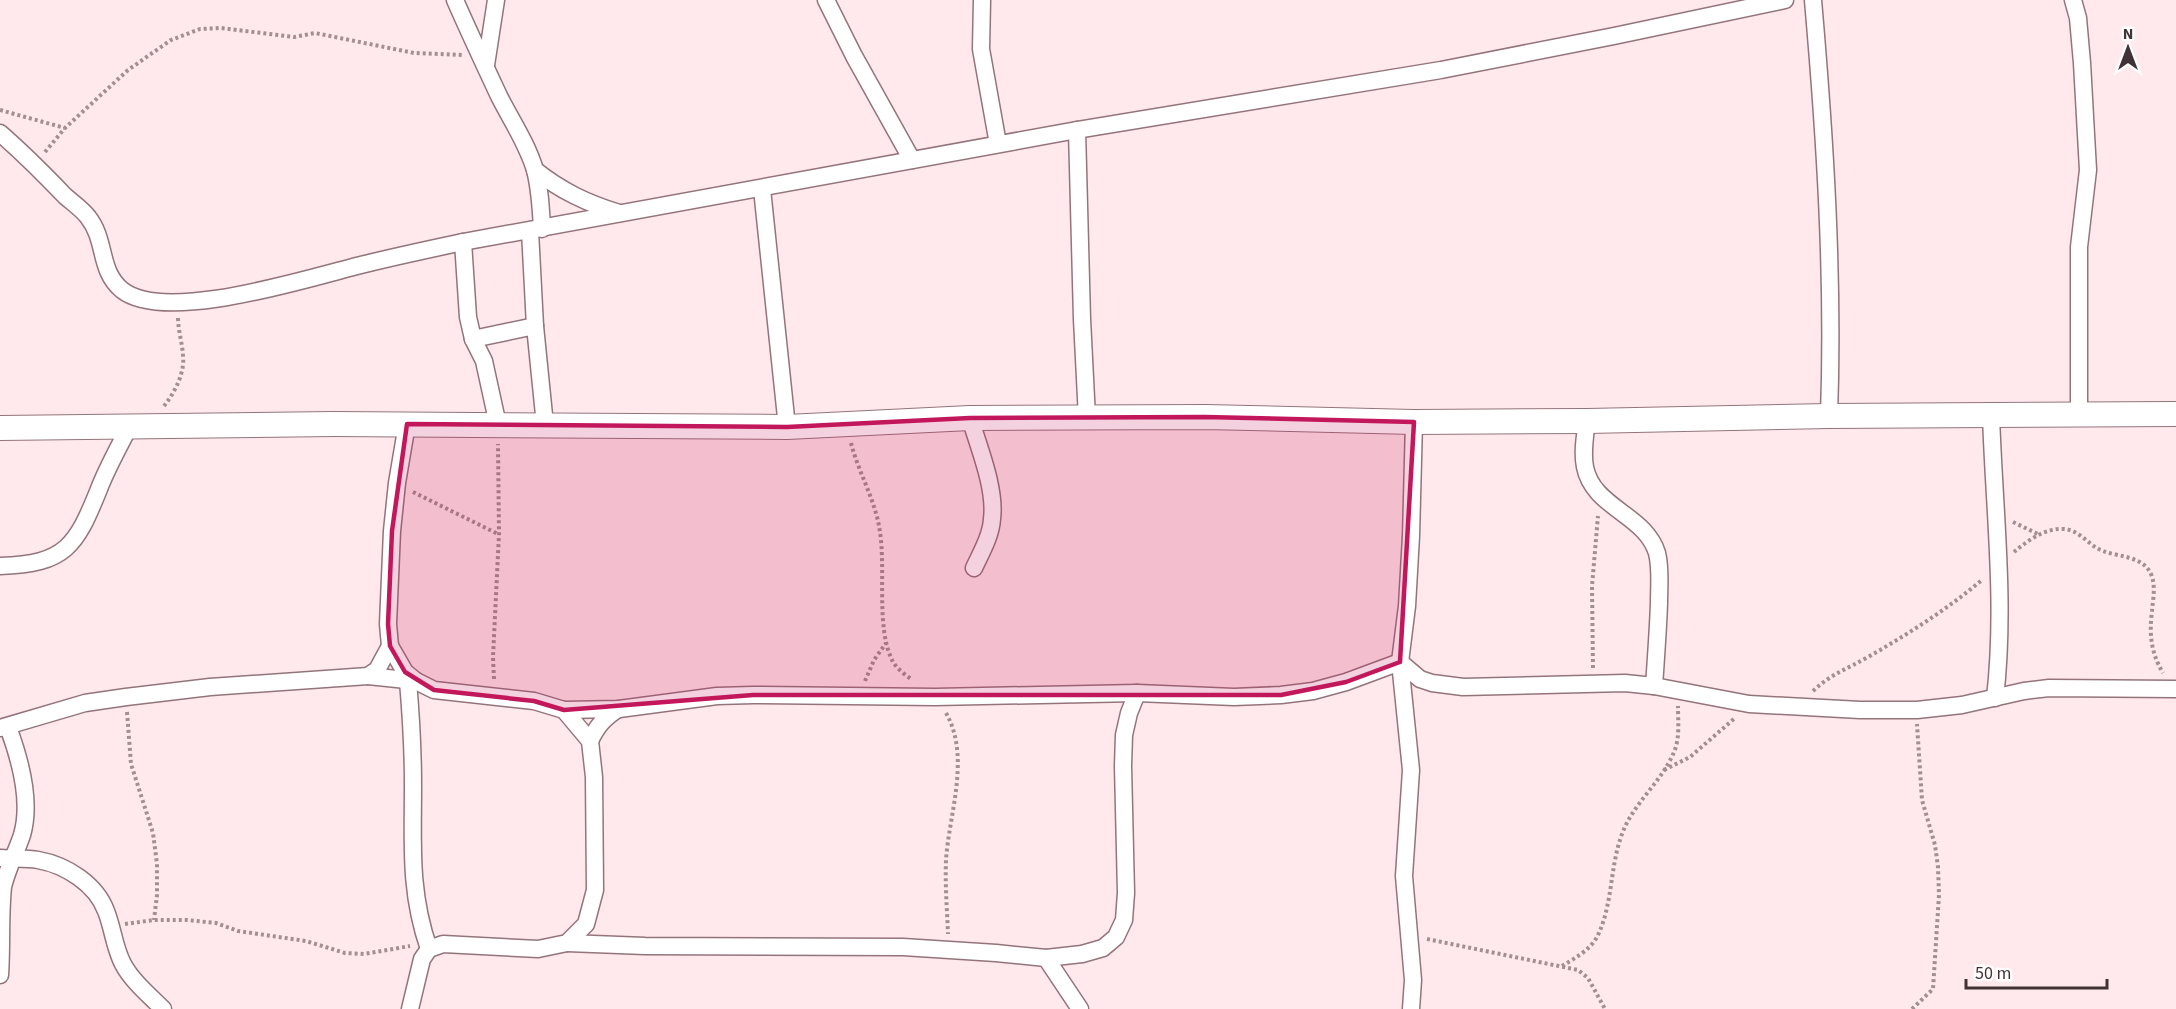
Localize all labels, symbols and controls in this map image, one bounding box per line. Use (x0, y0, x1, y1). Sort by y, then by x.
north arrow (2098, 18, 2158, 78)
text: N (2123, 23, 2133, 45)
scale bar (1966, 952, 2107, 990)
text: 50 m (1975, 961, 2011, 986)

